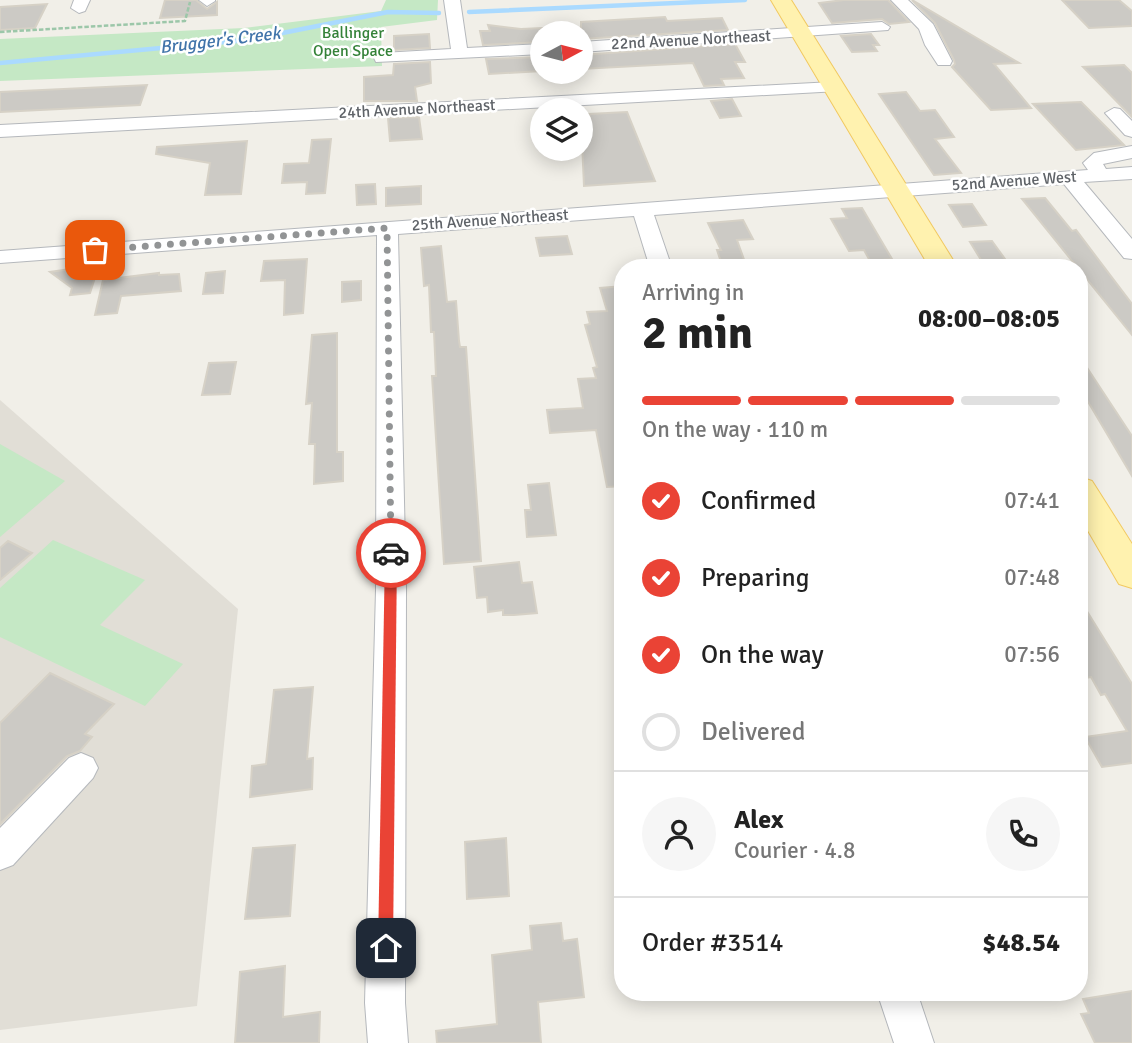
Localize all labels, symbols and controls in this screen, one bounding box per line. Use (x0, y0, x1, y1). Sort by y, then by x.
water label: Brugger's Creek (158, 21, 284, 58)
north arrow (530, 21, 593, 84)
map controls (530, 21, 593, 161)
park label: Ballinger Open Space (313, 23, 393, 61)
street label: 22nd Avenue Northeast (611, 26, 772, 54)
street label: 24th Avenue Northeast (338, 95, 496, 123)
button: layers (530, 98, 593, 161)
street label: 52nd Avenue West (951, 167, 1078, 195)
street label: 25th Avenue Northeast (411, 205, 569, 235)
pin (65, 220, 125, 280)
icon: bag (76, 231, 114, 269)
text: Arriving in (642, 278, 744, 307)
text: 08:00–08:05 (918, 303, 1060, 335)
text: 2 min (642, 305, 753, 361)
text: On the way · 110 m (642, 415, 828, 444)
icon: check (642, 482, 680, 520)
text: Confirmed (701, 485, 816, 517)
text: 07:41 (1004, 486, 1060, 515)
courier (356, 518, 426, 588)
icon: car (372, 534, 410, 572)
icon: check (642, 559, 680, 597)
text: Preparing (701, 562, 809, 594)
text: 07:48 (1004, 563, 1060, 592)
icon: check (642, 636, 680, 674)
text: On the way (701, 639, 824, 671)
text: 07:56 (1004, 640, 1060, 669)
text: Delivered (701, 716, 806, 748)
button: person (642, 797, 716, 871)
button: phone (986, 797, 1060, 871)
text: Alex (734, 804, 784, 836)
text: Courier · 4.8 (734, 836, 855, 865)
pin (356, 918, 416, 978)
text: Order #3514 (642, 927, 783, 959)
text: $48.54 (982, 927, 1060, 959)
icon: home (367, 929, 405, 967)

